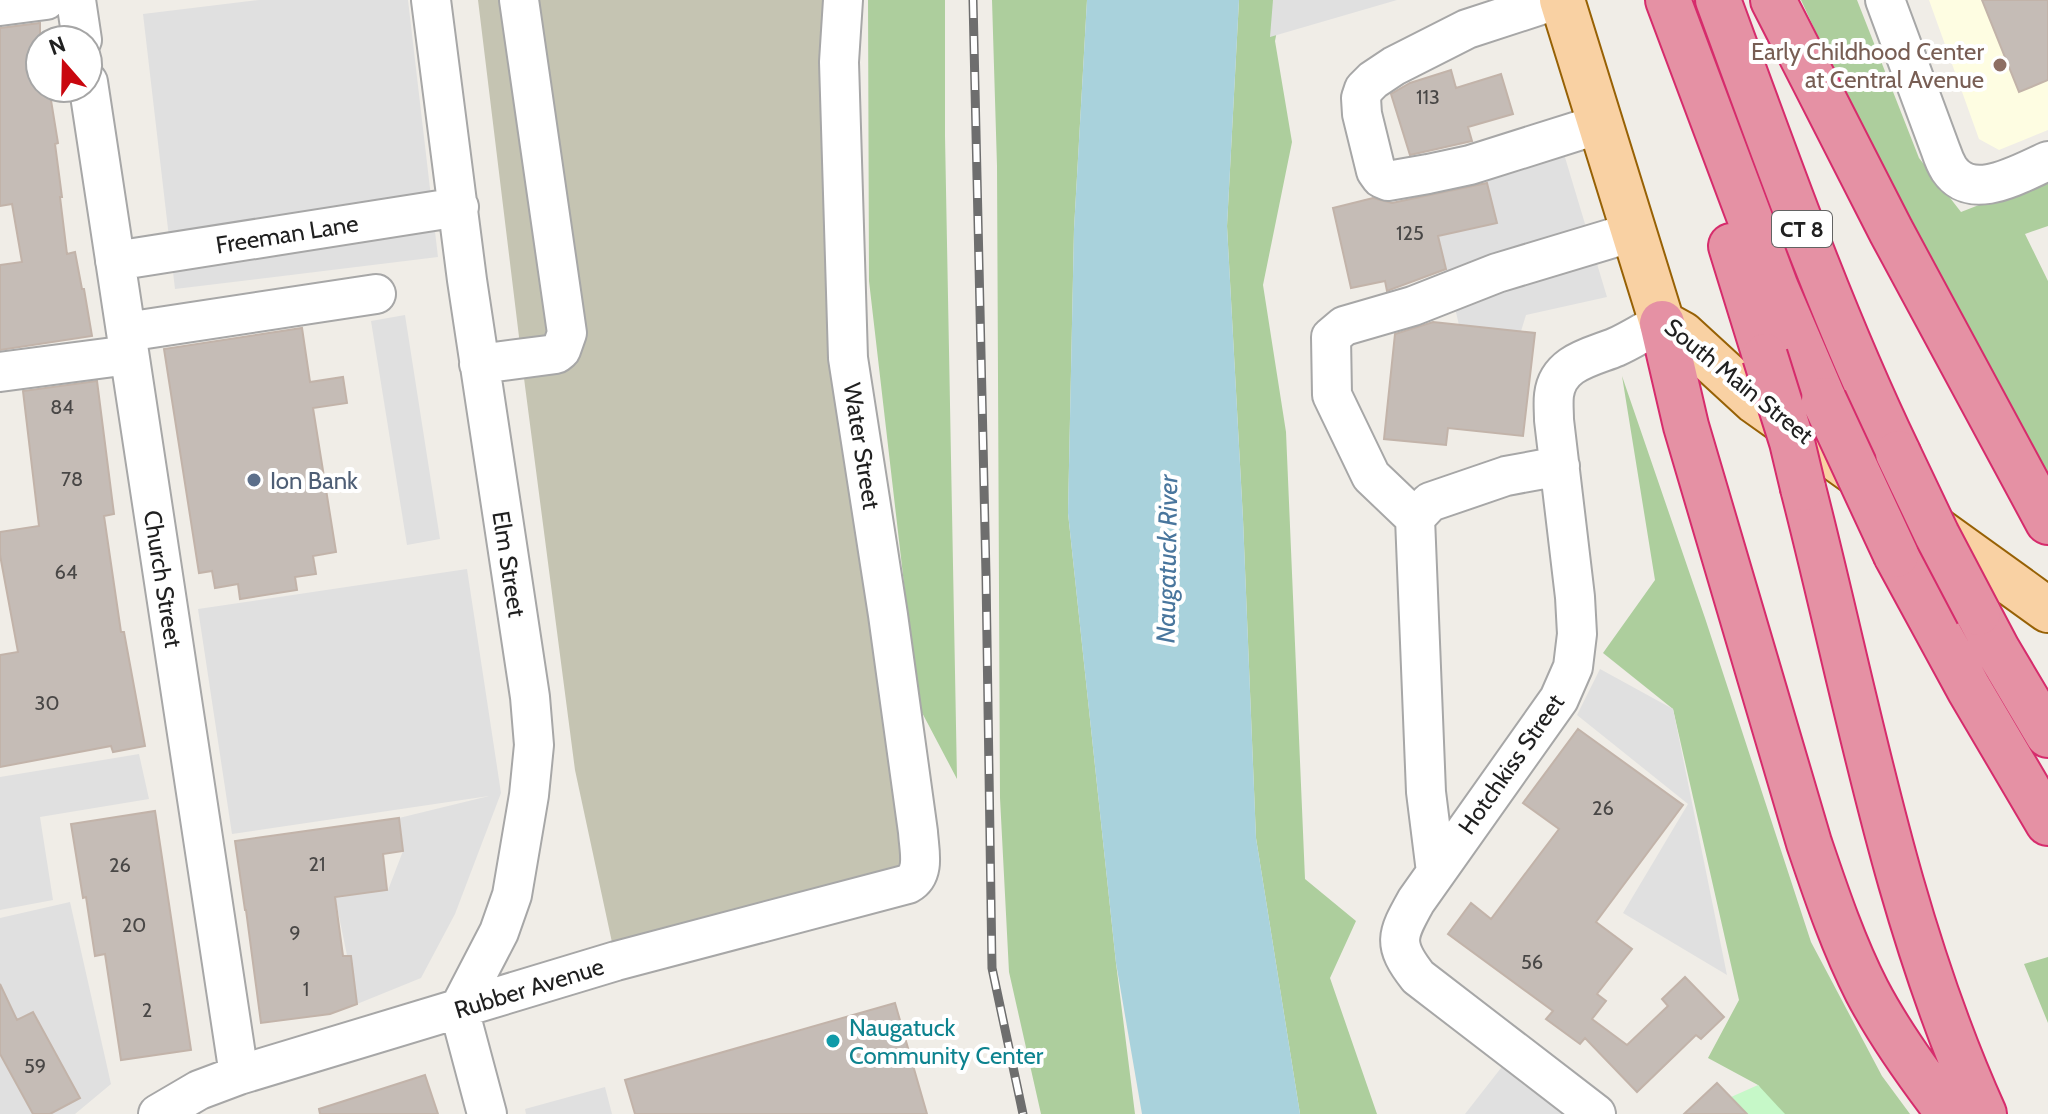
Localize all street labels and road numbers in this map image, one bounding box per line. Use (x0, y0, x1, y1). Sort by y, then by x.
street label: Freeman Lane (214, 208, 360, 260)
road number: CT 8 (1772, 211, 1832, 247)
street label: South Main Street (1659, 312, 1819, 450)
street label: Water Street (838, 381, 886, 511)
street label: Church Street (138, 508, 188, 650)
street label: Elm Street (486, 509, 532, 619)
street label: Hotchkiss Street (1452, 688, 1570, 840)
street label: Rubber Avenue (451, 952, 607, 1024)

